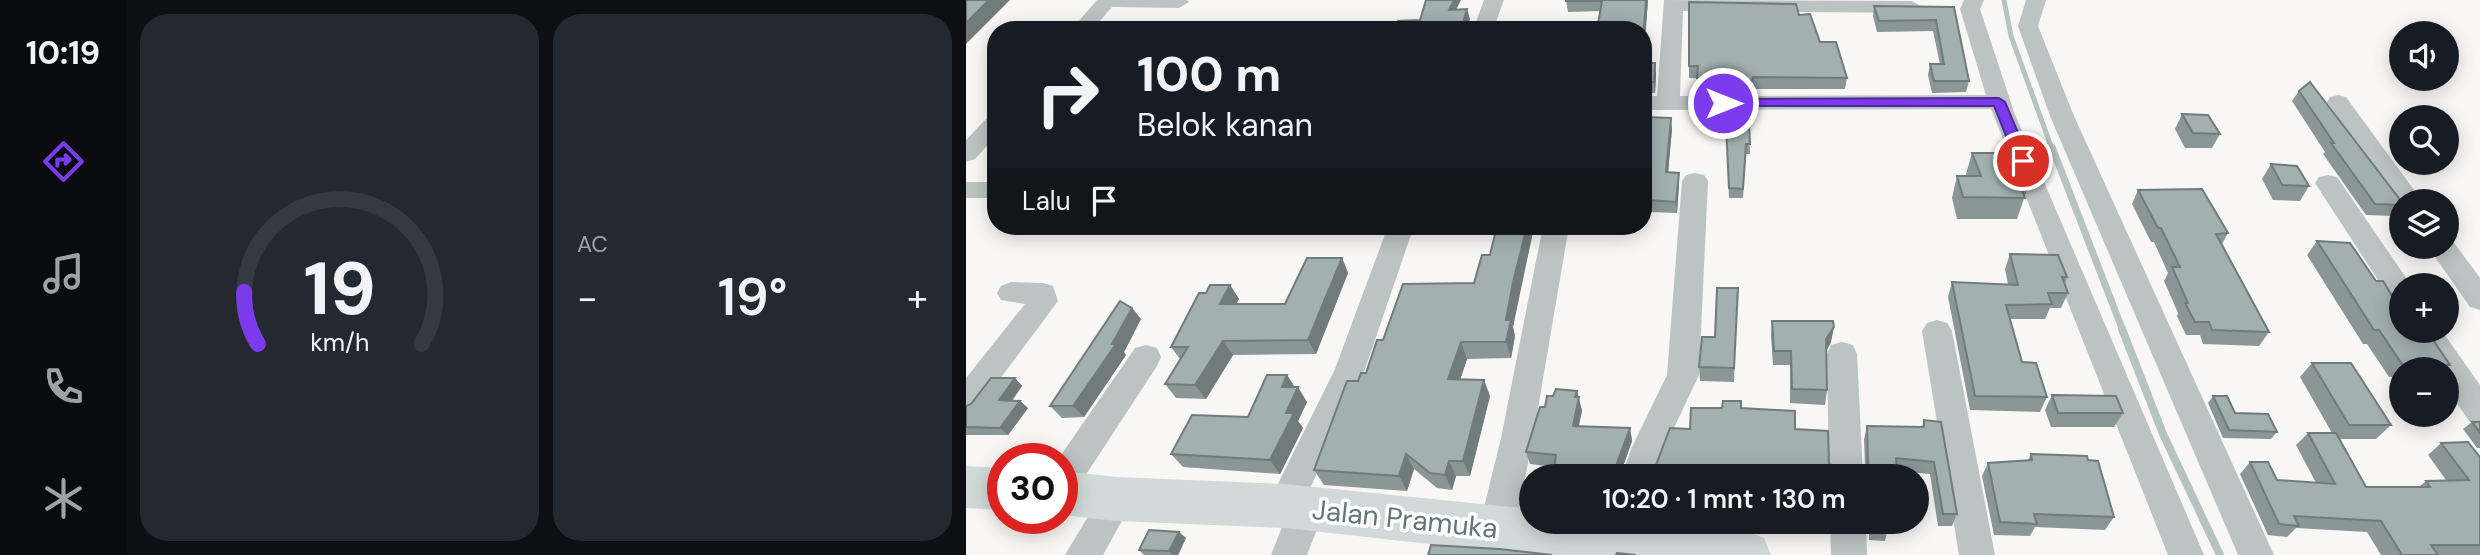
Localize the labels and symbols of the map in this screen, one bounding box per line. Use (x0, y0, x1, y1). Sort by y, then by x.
position arrow (1686, 66, 1760, 140)
pin (1993, 131, 2053, 191)
speed limit sign: 30 (987, 443, 1078, 534)
street label: Jalan Pramuka (1310, 491, 1500, 547)

